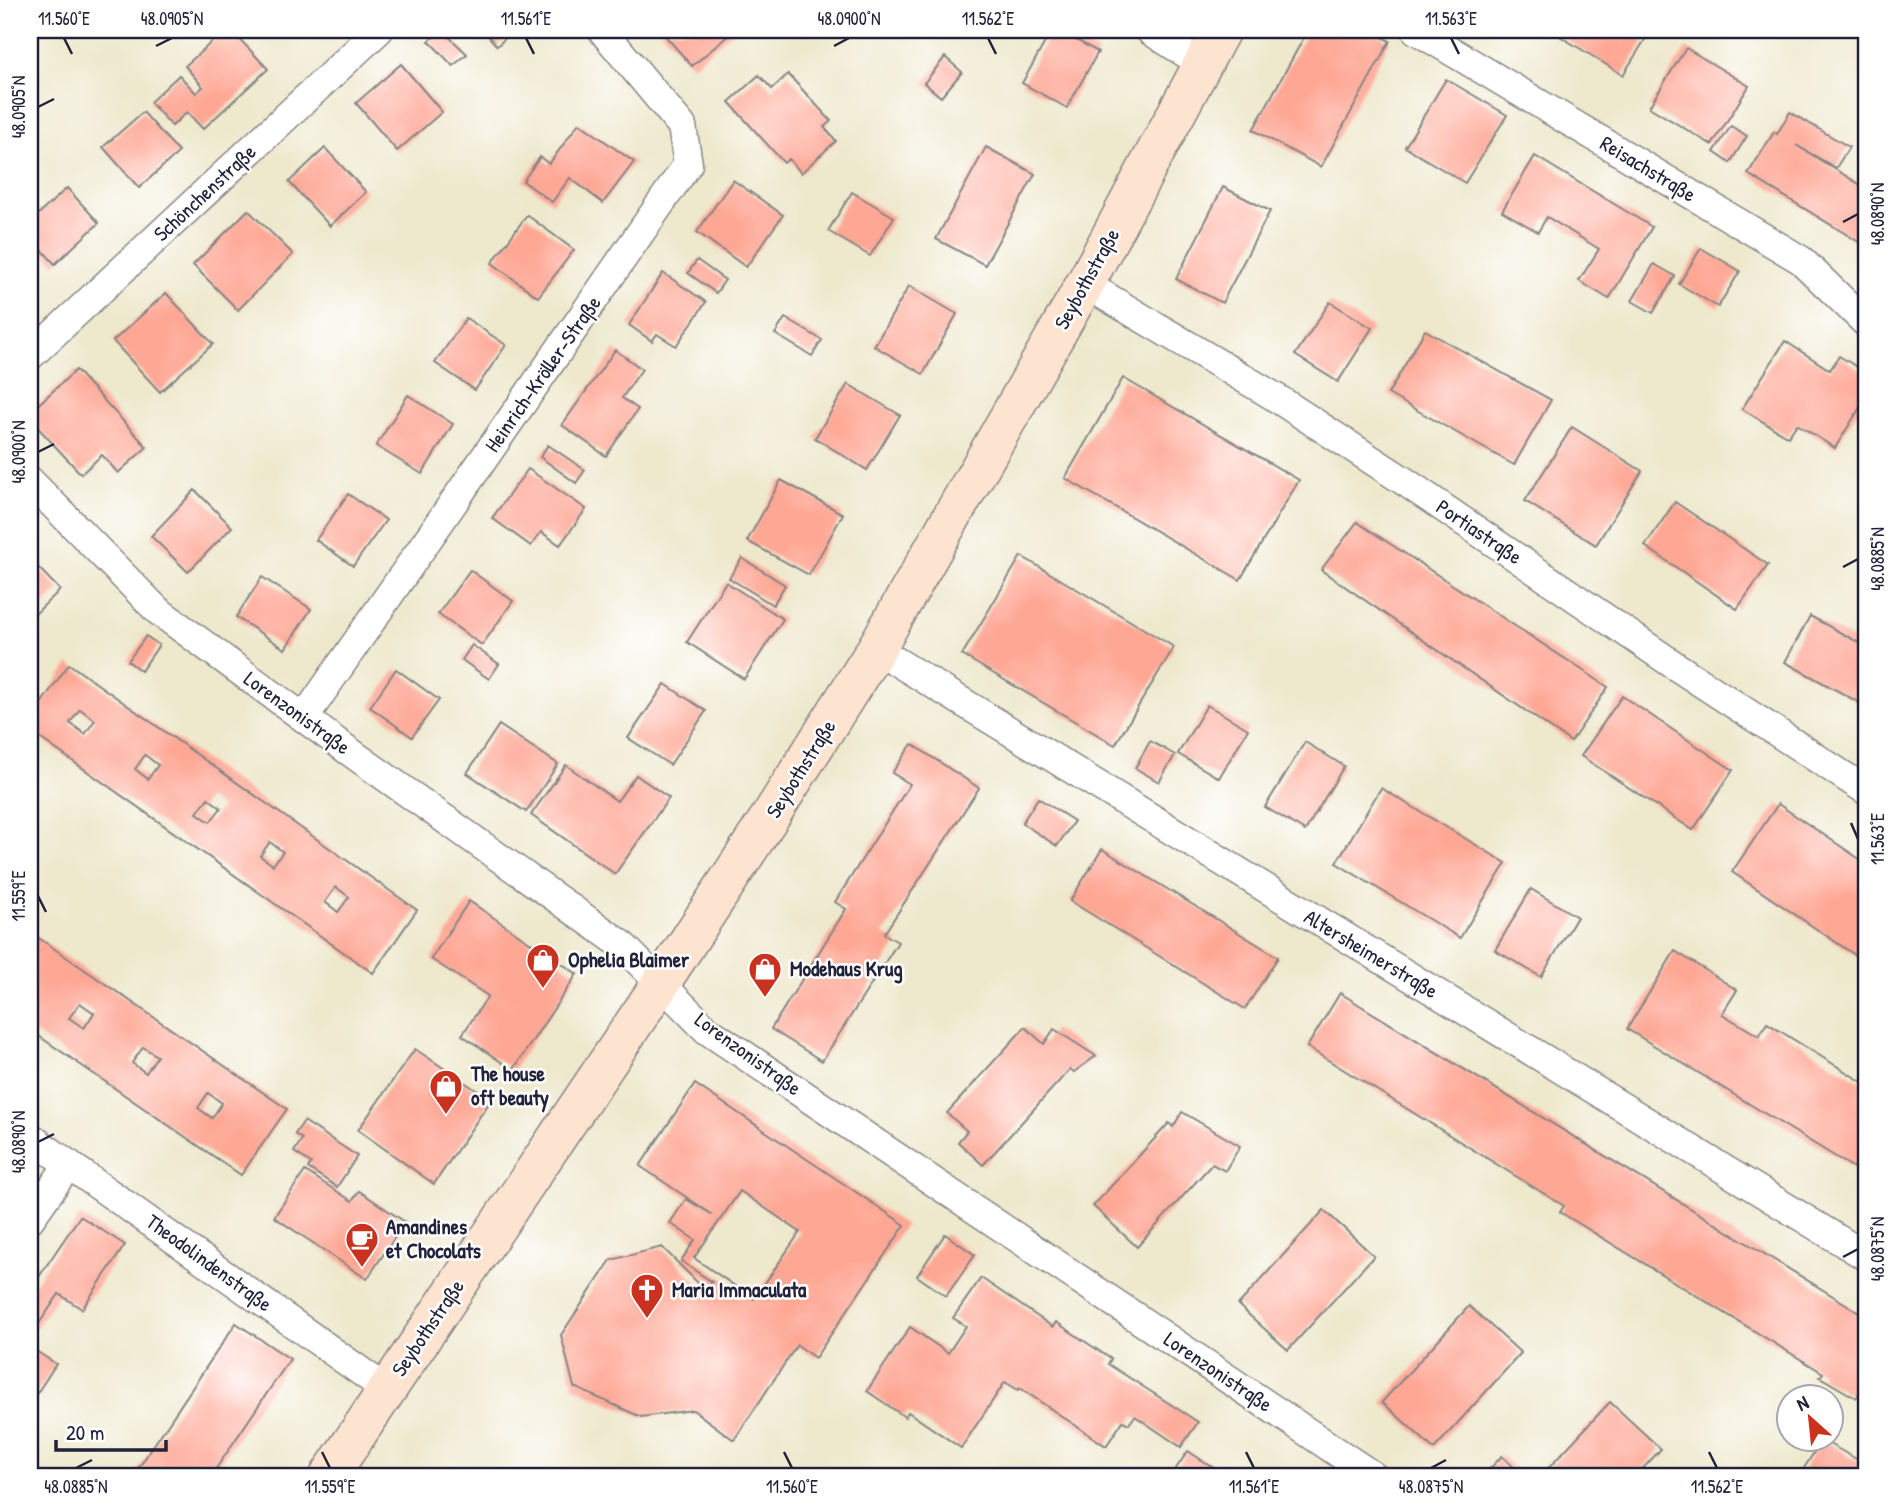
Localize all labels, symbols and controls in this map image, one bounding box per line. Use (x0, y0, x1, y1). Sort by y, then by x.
text: 11.560°E (38, 6, 90, 31)
text: 48.0905°N (141, 6, 203, 31)
text: 11.561°E (501, 6, 551, 31)
text: 48.0900°N (818, 6, 880, 31)
text: 11.562°E (962, 6, 1014, 31)
text: 11.563°E (1425, 6, 1477, 31)
text: 48.0905°N (6, 76, 31, 138)
street label: Reisachstraße (1595, 129, 1702, 209)
street label: Schönchenstraße (147, 138, 262, 248)
text: 48.0890°N (1865, 183, 1890, 245)
street label: Seybothstraße (1047, 223, 1126, 334)
street label: Heinrich-Kröller-Straße (478, 290, 607, 458)
text: 48.0900°N (6, 421, 31, 483)
street label: Portiastraße (1431, 492, 1528, 571)
text: 48.0885°N (1865, 527, 1890, 591)
street label: Lorenzonistraße (238, 664, 356, 761)
street label: Seybothstraße (759, 714, 842, 824)
text: 11.563°E (1865, 813, 1890, 865)
text: 11.559°E (6, 871, 31, 921)
street label: Altersheimerstraße (1299, 902, 1444, 1005)
shop icon: Ophelia Blaimer (524, 941, 562, 990)
place label: Ophelia Blaimer (568, 945, 690, 975)
shop icon: Modehaus Krug (746, 950, 784, 999)
place label: Modehaus Krug (790, 954, 903, 984)
street label: Lorenzonistraße (689, 1005, 807, 1102)
place label: The house oft beauty (470, 1059, 549, 1113)
shop icon: The house oft beauty (427, 1067, 465, 1116)
text: 48.0890°N (6, 1111, 31, 1173)
street label: Theodolindenstraße (140, 1207, 278, 1318)
place label: Amandines et Chocolats (386, 1212, 481, 1265)
text: 48.0875°N (1865, 1217, 1890, 1281)
cafe icon: Amandines et Chocolats (343, 1220, 381, 1269)
church icon: Maria Immaculata (628, 1271, 666, 1320)
street label: Seybothstraße (384, 1274, 471, 1382)
place label: Maria Immaculata (672, 1275, 807, 1304)
street label: Lorenzonistraße (1158, 1325, 1278, 1419)
north arrow (1774, 1384, 1844, 1454)
text: N (1792, 1389, 1813, 1417)
scale bar (56, 1408, 166, 1452)
text: 20 m (66, 1418, 104, 1447)
text: 48.0885°N (44, 1474, 108, 1499)
text: 11.559°E (305, 1474, 355, 1499)
text: 11.560°E (766, 1474, 818, 1499)
text: 11.561°E (1229, 1474, 1279, 1499)
text: 48.0875°N (1399, 1474, 1463, 1499)
text: 11.562°E (1691, 1474, 1743, 1499)

